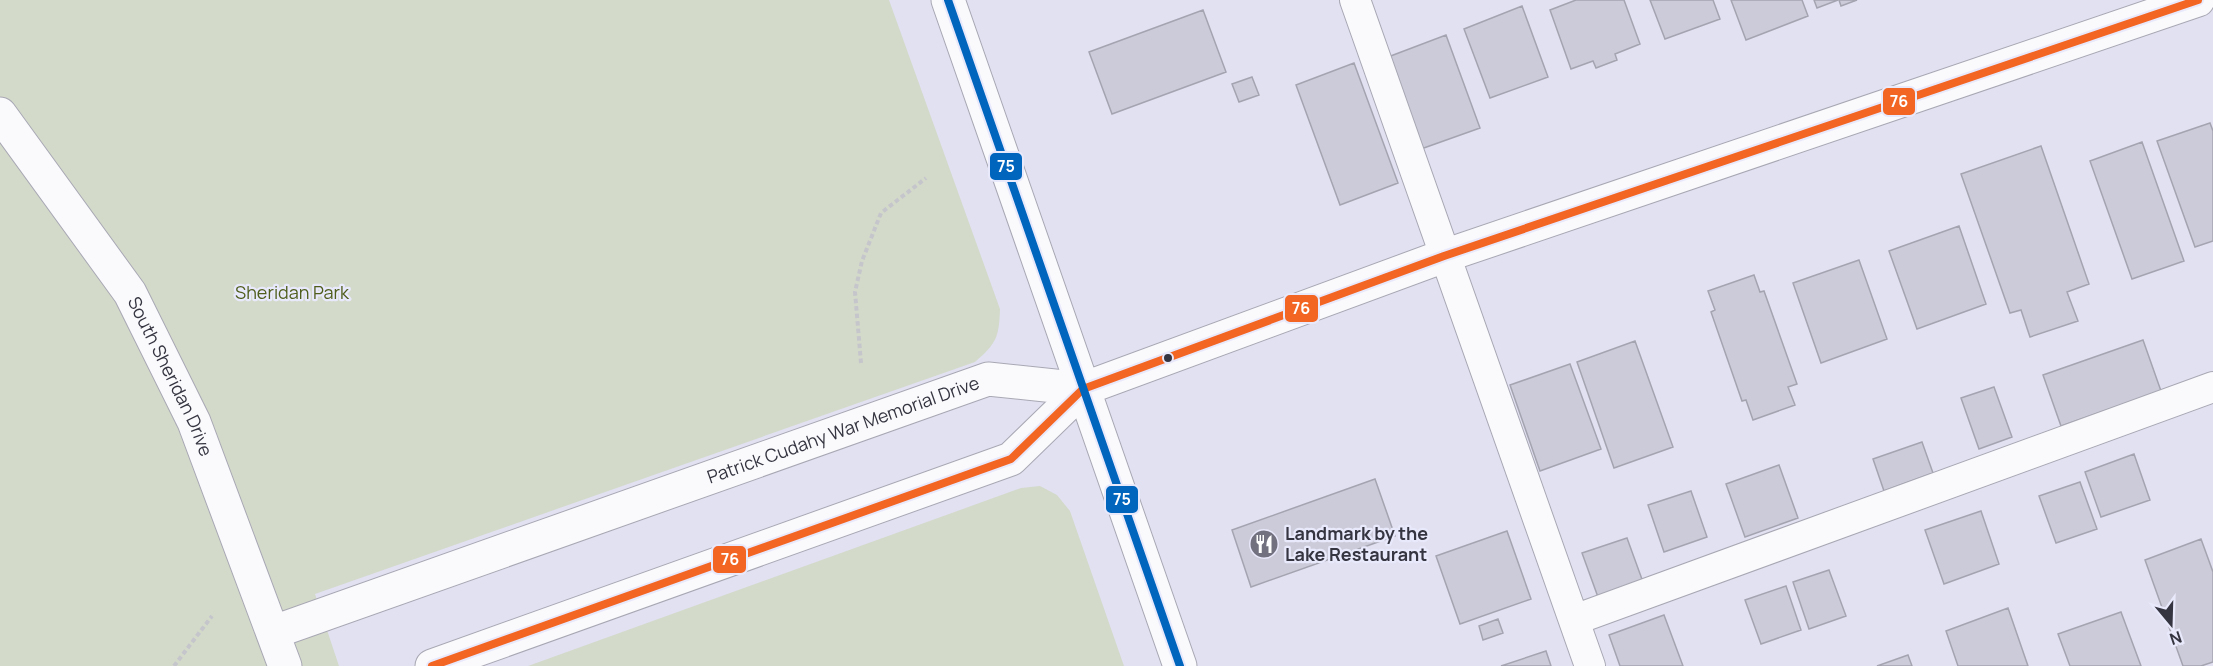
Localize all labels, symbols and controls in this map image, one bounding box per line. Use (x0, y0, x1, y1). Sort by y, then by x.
line badge: 76 (1882, 87, 1916, 116)
text: 76 (1890, 90, 1908, 112)
line badge: 75 (989, 152, 1023, 181)
text: 75 (997, 155, 1015, 177)
park label: Sheridan Park (235, 280, 350, 304)
street label: South Sheridan Drive (123, 292, 219, 459)
line badge: 76 (1284, 294, 1319, 323)
text: 76 (1292, 297, 1310, 319)
unlabelled marker (1162, 352, 1174, 364)
street label: Patrick Cudahy War Memorial Drive (704, 370, 982, 489)
line badge: 75 (1105, 485, 1139, 514)
text: 75 (1113, 488, 1131, 510)
place label: Landmark by the Lake Restaurant (1285, 521, 1428, 566)
restaurant icon: Landmark by the Lake Restaurant (1248, 528, 1280, 560)
line badge: 76 (712, 545, 747, 574)
text: 76 (721, 548, 739, 570)
north arrow (2141, 594, 2201, 654)
text: N (2167, 626, 2185, 650)

